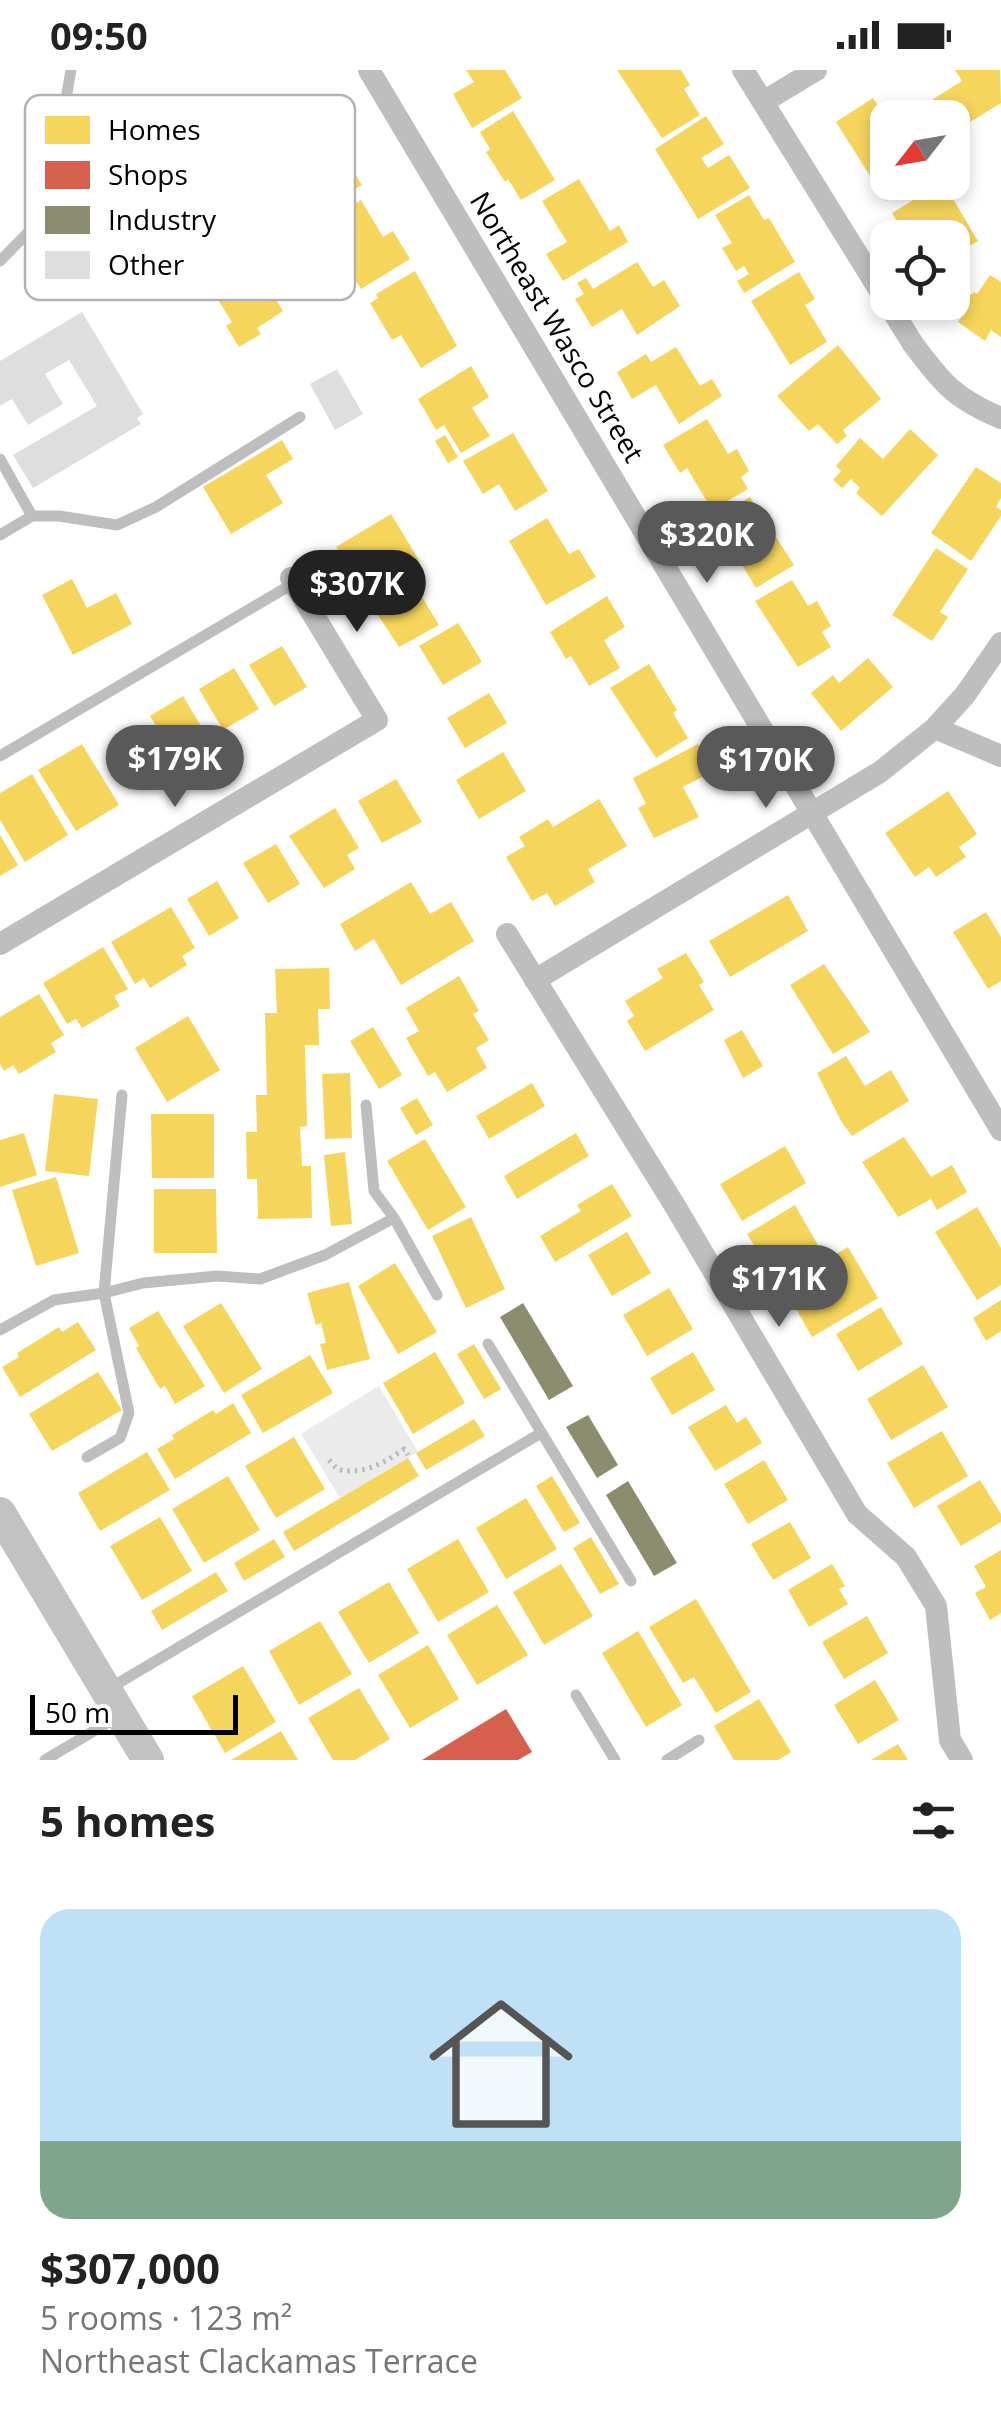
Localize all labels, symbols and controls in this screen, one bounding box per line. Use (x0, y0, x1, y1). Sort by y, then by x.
text: 09:50 (50, 9, 148, 61)
legend (25, 95, 355, 300)
north arrow (870, 100, 970, 200)
map controls (870, 100, 970, 320)
text: Homes (108, 110, 200, 148)
text: Shops (108, 155, 188, 193)
street label: Northeast Wasco Street (462, 184, 654, 469)
text: Industry (108, 200, 217, 238)
button: locate (870, 220, 970, 320)
text: Other (108, 245, 185, 283)
pin: $320K (637, 501, 777, 586)
text: $320K (660, 512, 754, 555)
pin: $307K (287, 550, 427, 635)
text: $307K (310, 561, 404, 604)
pin: $179K (105, 725, 245, 810)
pin: $170K (696, 726, 836, 811)
text: $179K (128, 736, 222, 779)
text: $170K (719, 737, 813, 780)
pin: $171K (709, 1245, 849, 1330)
text: $171K (732, 1256, 826, 1299)
scale bar (30, 1690, 238, 1734)
text: 50 m (45, 1693, 110, 1731)
text: 5 homes (40, 1792, 215, 1849)
icon: filters (906, 1793, 961, 1848)
icon: home (411, 1974, 591, 2154)
text: $307,000 (40, 2239, 220, 2296)
text: 5 rooms · 123 m² (40, 2296, 292, 2339)
text: Northeast Clackamas Terrace (40, 2339, 478, 2382)

